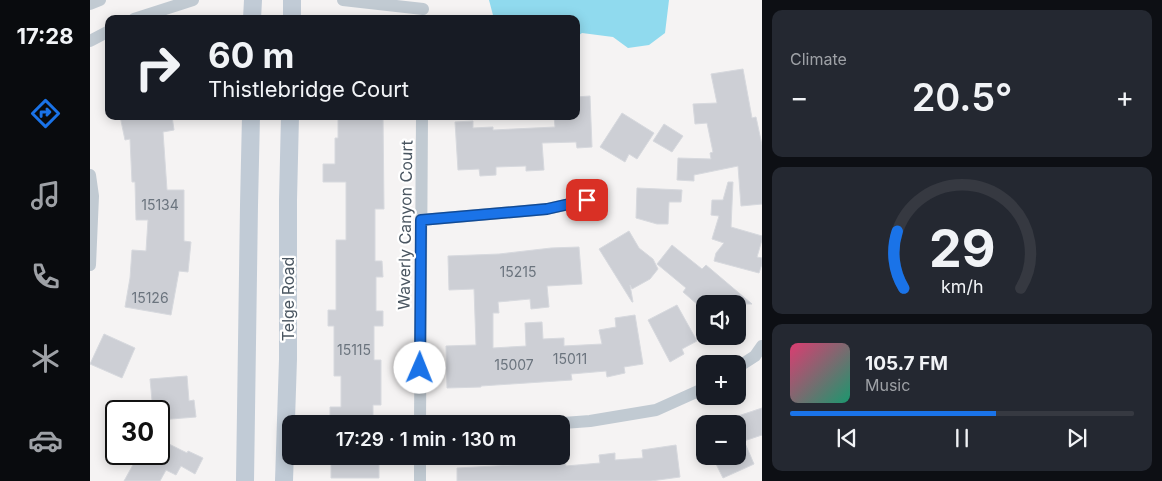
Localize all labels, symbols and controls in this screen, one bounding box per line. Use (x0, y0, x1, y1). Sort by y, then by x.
text: 17:28 (16, 23, 74, 49)
text: 60 m (208, 34, 295, 76)
icon: right (125, 35, 190, 100)
text: Climate (790, 49, 847, 69)
text: 20.5° (912, 74, 1012, 120)
text: Thistlebridge Court (208, 76, 409, 102)
text: − (790, 80, 809, 114)
text: + (1115, 80, 1134, 114)
icon: directions (28, 96, 63, 131)
street label: Waverly Canyon Court (394, 140, 416, 310)
icon: music (28, 178, 63, 213)
pin (566, 179, 608, 221)
icon: arrive (573, 186, 601, 214)
house number: 15134 (141, 196, 179, 213)
text: 29 (929, 217, 995, 280)
street label: Telge Road (278, 257, 298, 341)
icon: phone (28, 259, 63, 294)
house number: 15215 (500, 263, 536, 280)
text: km/h (941, 276, 983, 297)
house number: 15126 (131, 289, 169, 306)
map controls (696, 295, 746, 465)
button: sound (696, 295, 746, 345)
icon: climate (28, 341, 63, 376)
house number: 15115 (337, 341, 371, 358)
position arrow (393, 341, 445, 393)
house number: 15011 (553, 350, 587, 367)
text: 105.7 FM (865, 352, 948, 375)
button: + (696, 355, 746, 405)
house number: 15007 (494, 356, 534, 373)
text: Music (865, 375, 910, 395)
speed limit sign: 30 (105, 400, 170, 465)
button: − (696, 415, 746, 465)
icon: car (28, 423, 63, 458)
icon: previous (833, 424, 861, 452)
icon: pause (948, 424, 976, 452)
icon: next (1063, 424, 1091, 452)
text: 17:29 · 1 min · 130 m (336, 428, 516, 451)

